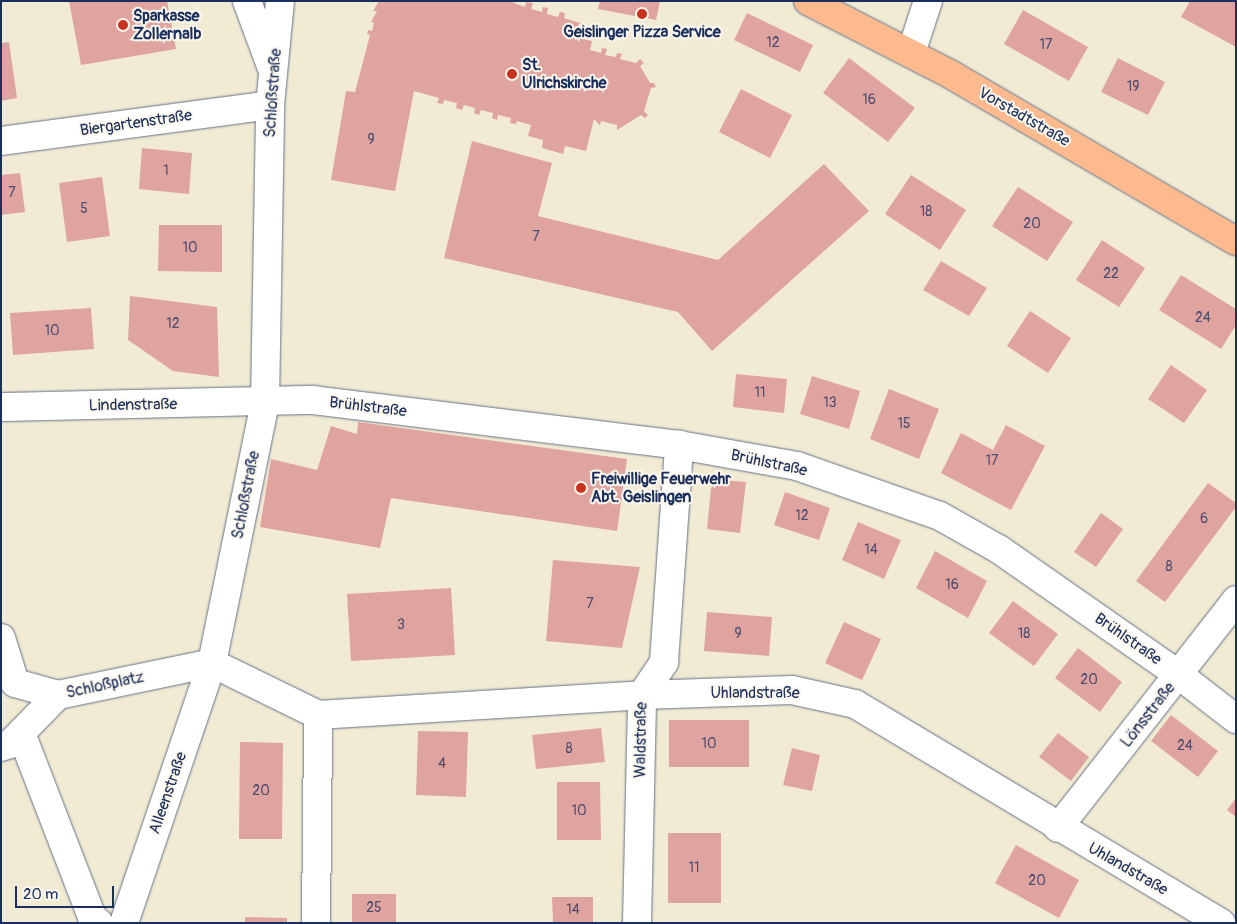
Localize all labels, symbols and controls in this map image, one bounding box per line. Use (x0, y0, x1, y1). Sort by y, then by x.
place label: Sparkasse Zollernalb (133, 6, 201, 44)
marker: Geislinger Pizza Service (636, 8, 648, 20)
marker: Sparkasse Zollernalb (117, 19, 129, 31)
place label: Geislinger Pizza Service (563, 22, 721, 42)
house number: 12 (766, 35, 780, 51)
house number: 17 (1040, 37, 1052, 53)
street label: Schloßstraße (260, 48, 286, 138)
place label: St. Ulrichskirche (522, 55, 606, 93)
marker: St. Ulrichskirche (506, 68, 518, 80)
house number: 19 (1127, 79, 1139, 95)
street label: Vorstadtstraße (975, 83, 1073, 151)
house number: 16 (862, 92, 876, 108)
street label: Biergartenstraße (79, 106, 193, 140)
house number: 9 (367, 132, 375, 148)
house number: 1 (163, 163, 169, 179)
house number: 7 (8, 185, 16, 201)
house number: 5 (80, 201, 88, 217)
house number: 18 (920, 204, 932, 220)
house number: 20 (1023, 216, 1041, 232)
house number: 7 (532, 229, 540, 245)
house number: 10 (182, 240, 198, 256)
house number: 22 (1103, 266, 1119, 282)
house number: 24 (1195, 310, 1211, 326)
house number: 12 (166, 316, 180, 332)
house number: 10 (44, 323, 60, 339)
house number: 11 (755, 385, 765, 401)
street label: Brühlstraße (328, 393, 408, 421)
street label: Lindenstraße (89, 395, 177, 415)
house number: 13 (823, 395, 837, 411)
house number: 15 (897, 416, 911, 432)
street label: Brühlstraße (729, 446, 809, 480)
street label: Schloßstraße (228, 449, 264, 541)
house number: 17 (986, 453, 998, 469)
place label: Freiwillige Feuerwehr Abt. Geislingen (591, 469, 731, 507)
marker: Freiwillige Feuerwehr Abt. Geislingen (575, 482, 587, 494)
house number: 12 (795, 508, 809, 524)
house number: 6 (1200, 511, 1208, 527)
house number: 14 (864, 542, 878, 558)
house number: 8 (1165, 559, 1173, 575)
house number: 16 (945, 577, 959, 593)
house number: 7 (586, 596, 594, 612)
street label: Brühlstraße (1091, 609, 1165, 669)
house number: 3 (397, 617, 405, 633)
house number: 9 (734, 626, 742, 642)
house number: 18 (1018, 626, 1030, 642)
street label: Schloßplatz (64, 667, 146, 703)
house number: 20 (1080, 672, 1098, 688)
street label: Lönsstraße (1117, 679, 1179, 751)
street label: Uhlandstraße (710, 683, 800, 703)
street label: Waldstraße (631, 702, 651, 778)
house number: 10 (701, 736, 717, 752)
house number: 24 (1177, 738, 1193, 754)
house number: 8 (565, 741, 573, 757)
street label: Alleenstraße (145, 749, 191, 837)
house number: 4 (438, 756, 446, 772)
house number: 20 (252, 783, 270, 799)
house number: 10 (571, 803, 587, 819)
street label: Uhlandstraße (1085, 838, 1171, 900)
house number: 11 (689, 860, 699, 876)
house number: 20 (1028, 873, 1046, 889)
scale bar (18, 876, 116, 908)
text: 20 m (23, 885, 58, 904)
house number: 25 (366, 900, 382, 916)
house number: 14 (566, 902, 580, 918)

